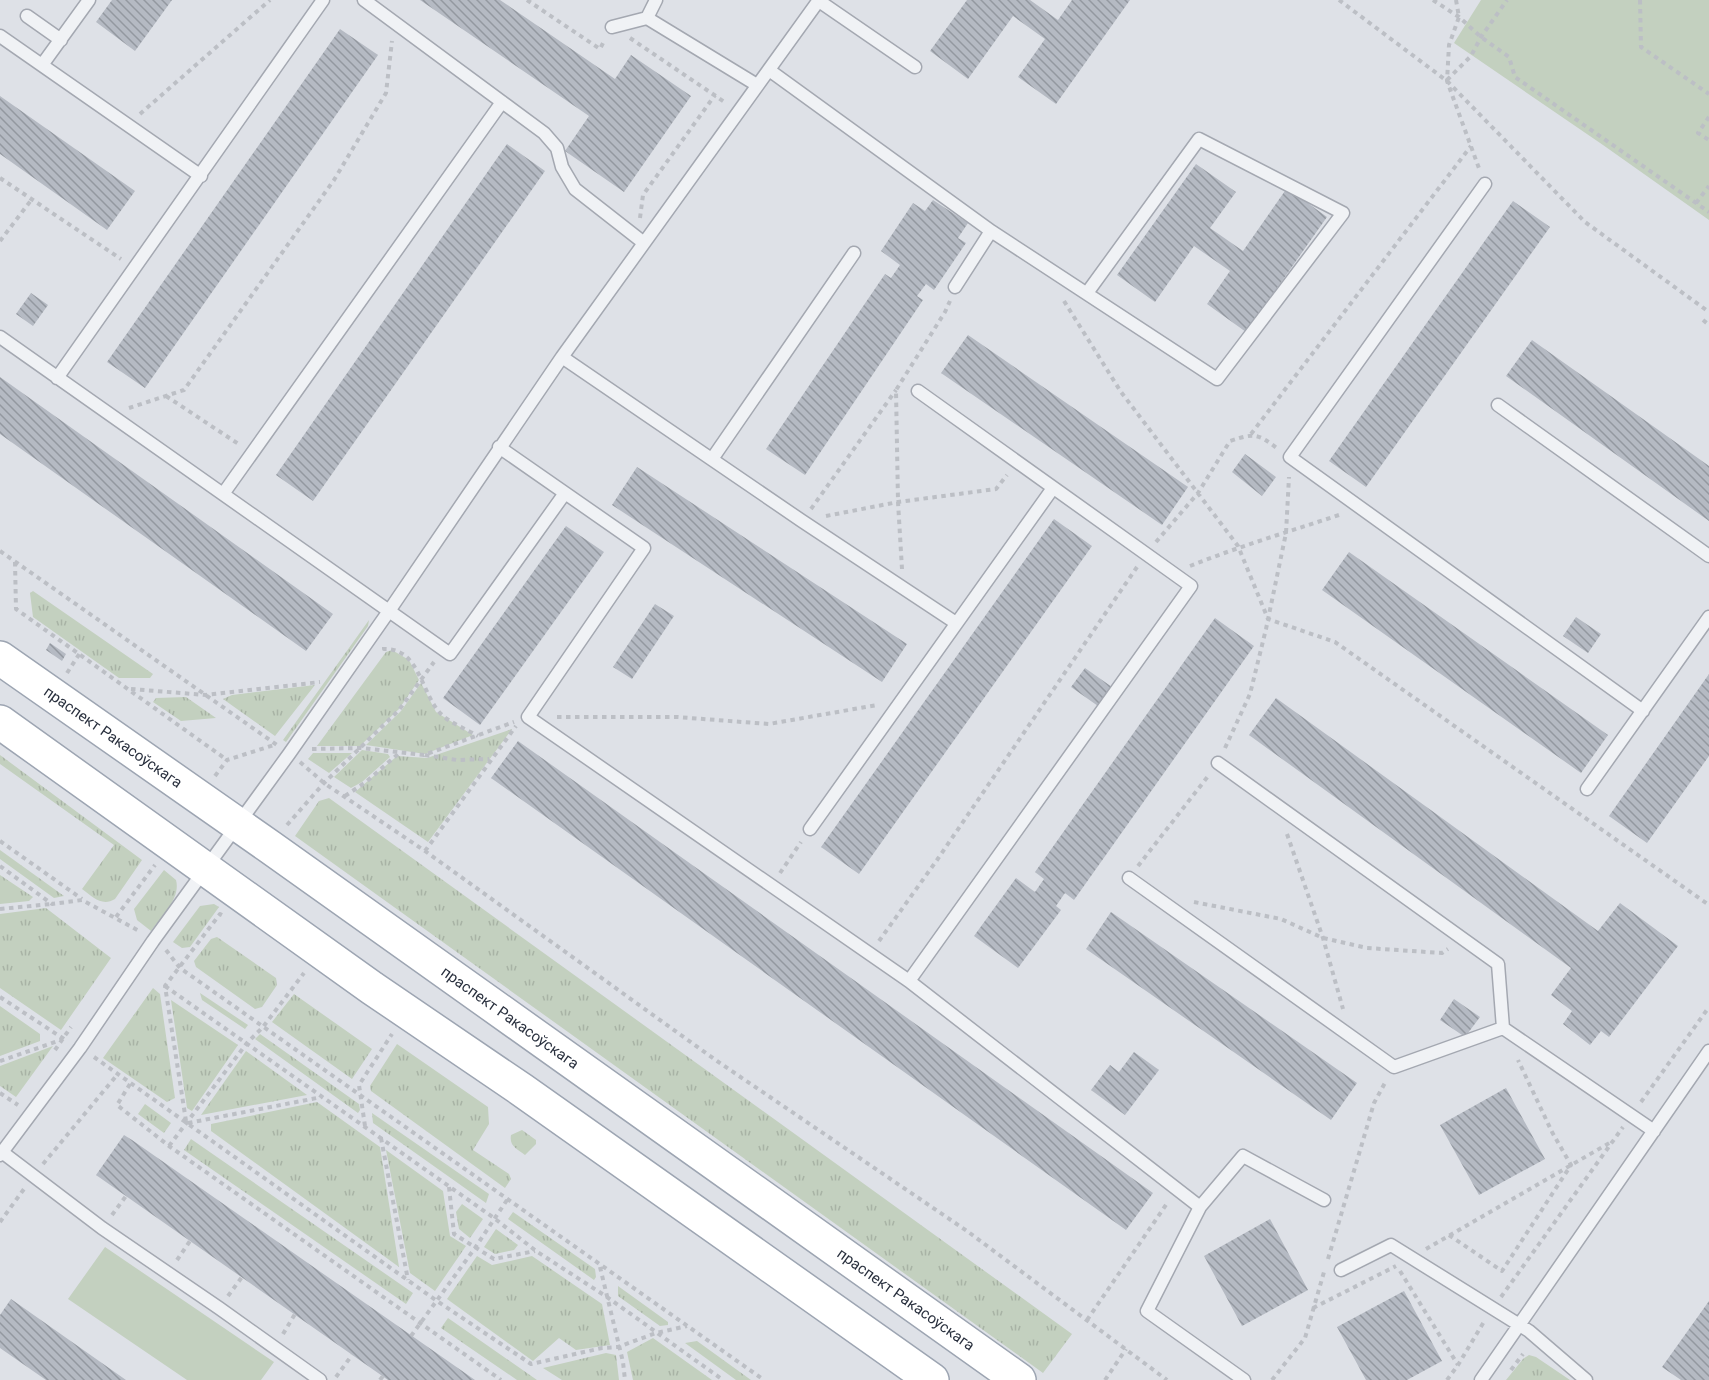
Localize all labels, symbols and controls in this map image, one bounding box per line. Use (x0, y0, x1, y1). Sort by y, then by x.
street label: праспект Ракасоўскага (40, 683, 186, 792)
street label: праспект Ракасоўскага (438, 963, 582, 1073)
street label: праспект Ракасоўскага (834, 1244, 978, 1355)

